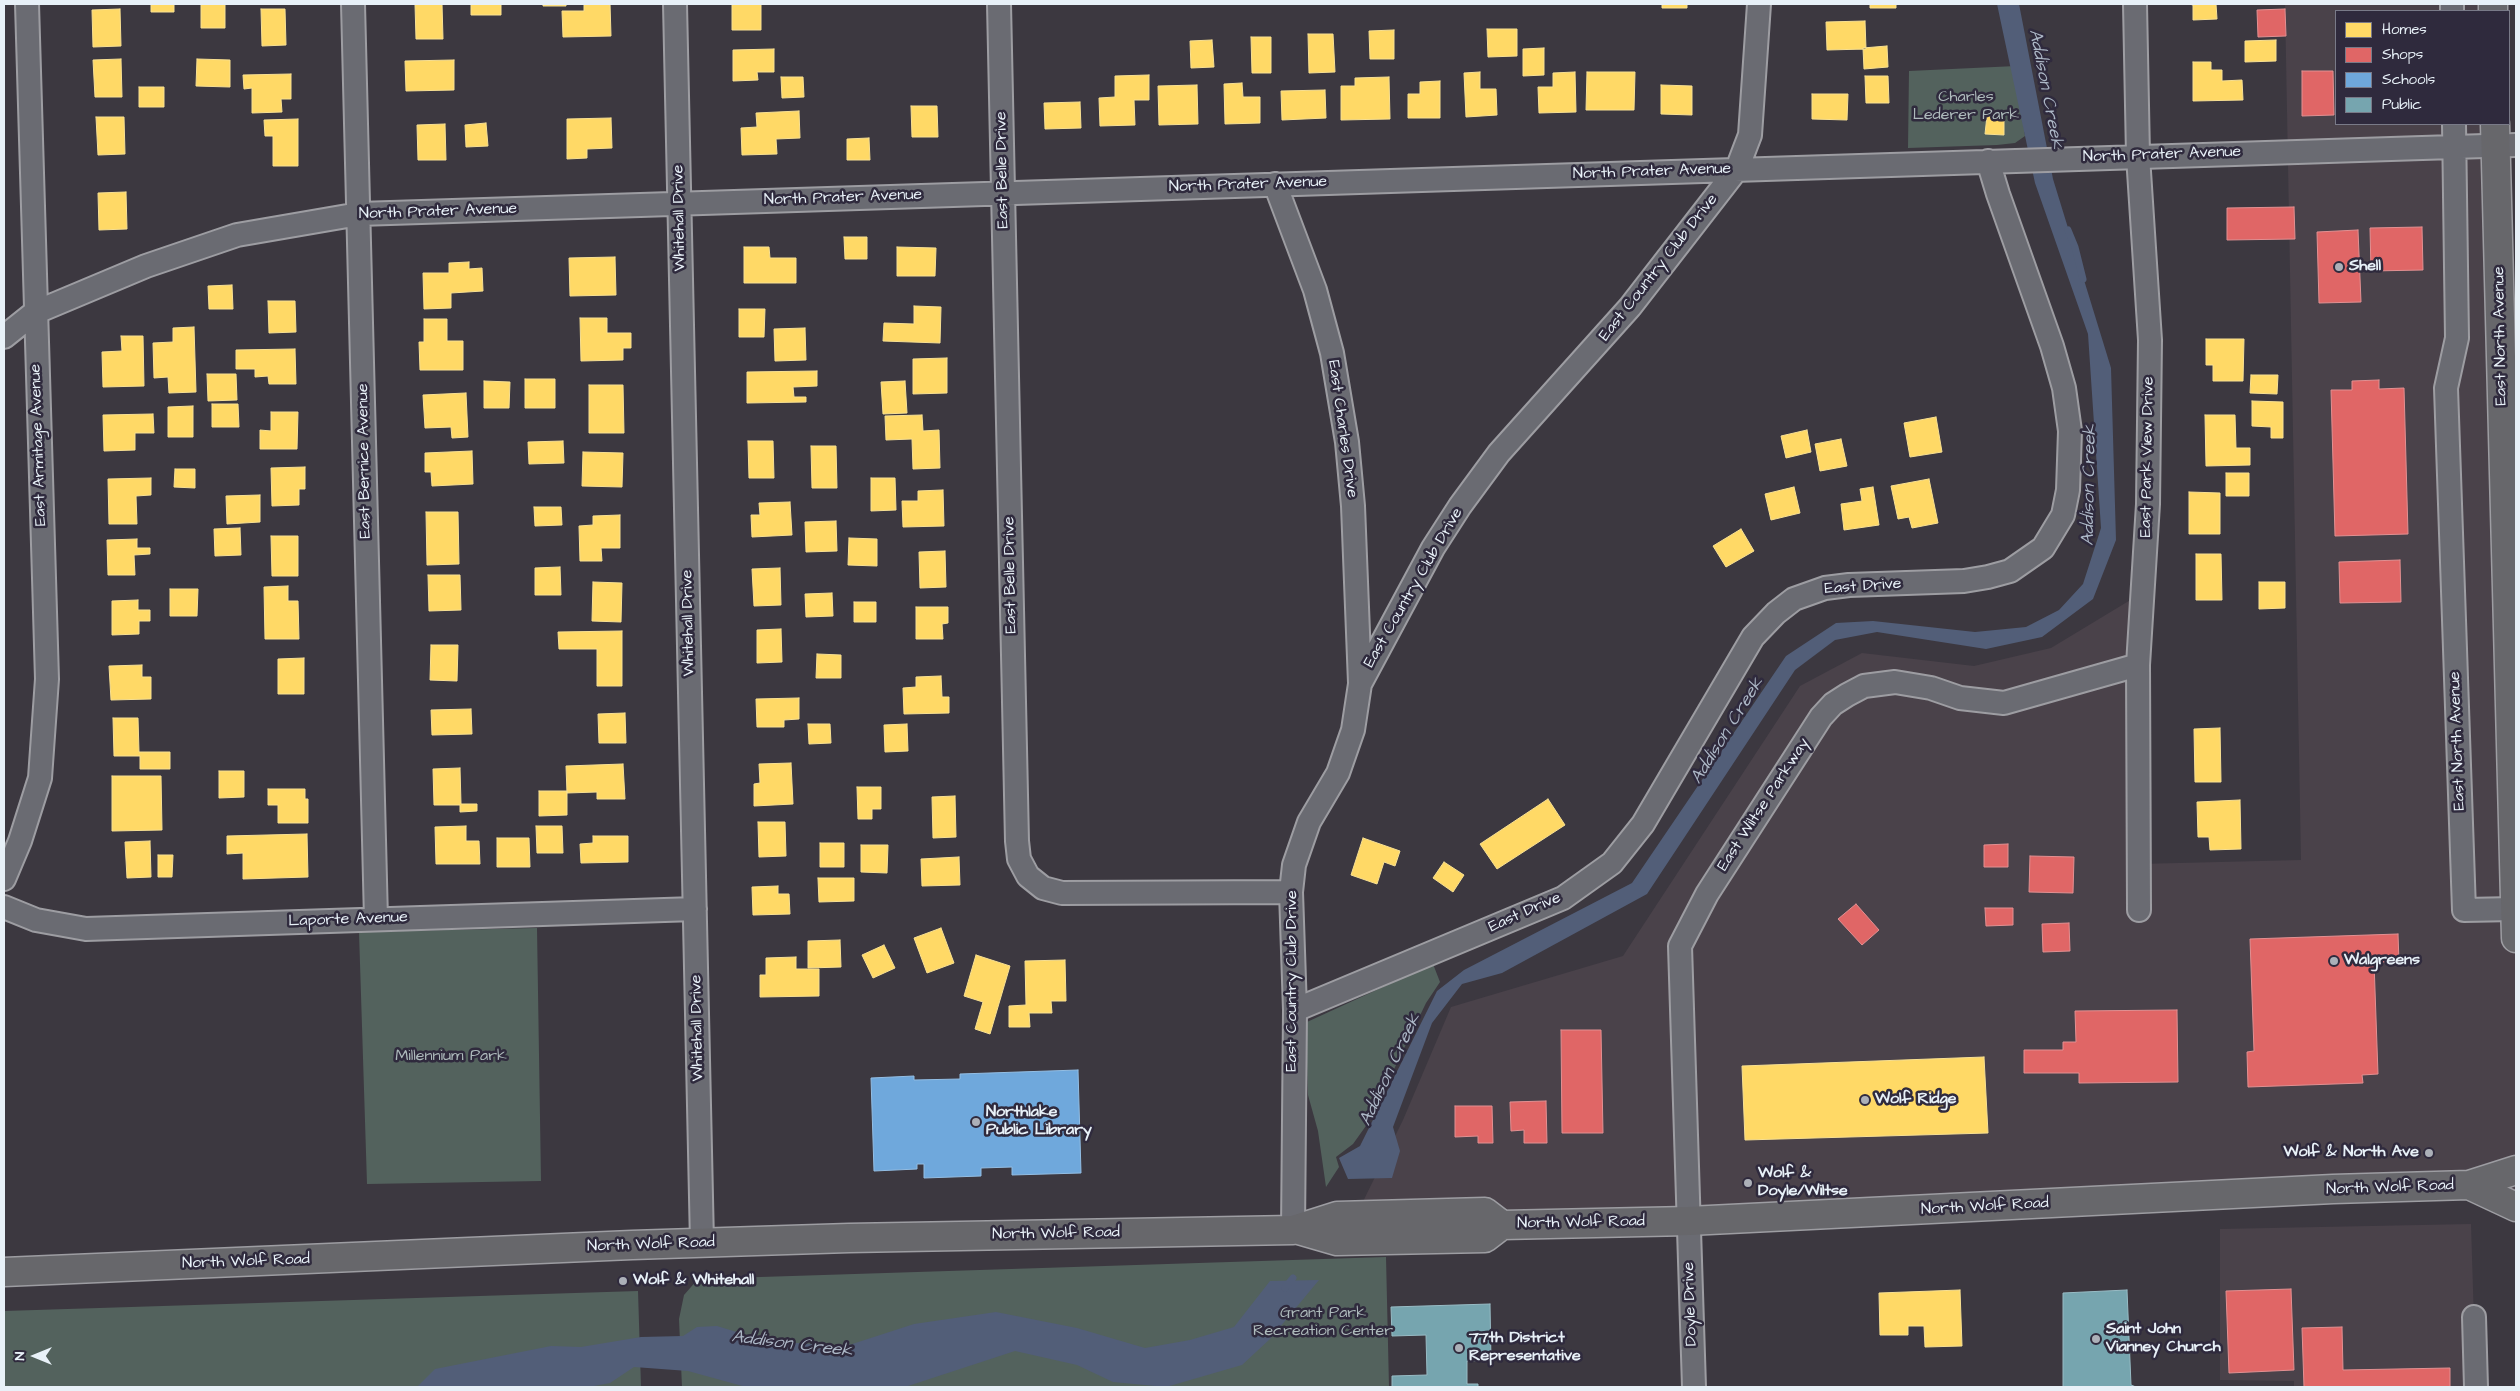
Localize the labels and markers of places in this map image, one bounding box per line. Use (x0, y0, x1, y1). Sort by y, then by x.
place label: Shell (2349, 257, 2381, 277)
marker: Shell (2333, 261, 2345, 273)
place label: Walgreens (2344, 951, 2420, 971)
marker: Walgreens (2328, 955, 2340, 967)
place label: Wolf Ridge (1875, 1090, 1956, 1110)
marker: Wolf Ridge (1859, 1094, 1871, 1106)
place label: Northlake Public Library (986, 1103, 1092, 1141)
marker: Northlake Public Library (970, 1116, 982, 1128)
place label: Wolf & North Ave (2284, 1143, 2419, 1163)
marker: Wolf & North Ave (2423, 1147, 2435, 1159)
place label: Wolf & Doyle/Wiltse (1758, 1164, 1848, 1202)
marker: Wolf & Doyle/Wiltse (1742, 1177, 1754, 1189)
place label: Wolf & Whitehall (633, 1271, 754, 1291)
marker: Wolf & Whitehall (617, 1275, 629, 1287)
place label: Saint John Vianney Church (2106, 1320, 2221, 1358)
place label: 77th District Representative (1469, 1329, 1581, 1367)
marker: Saint John Vianney Church (2090, 1333, 2102, 1345)
marker: 77th District Representative (1453, 1342, 1465, 1354)

